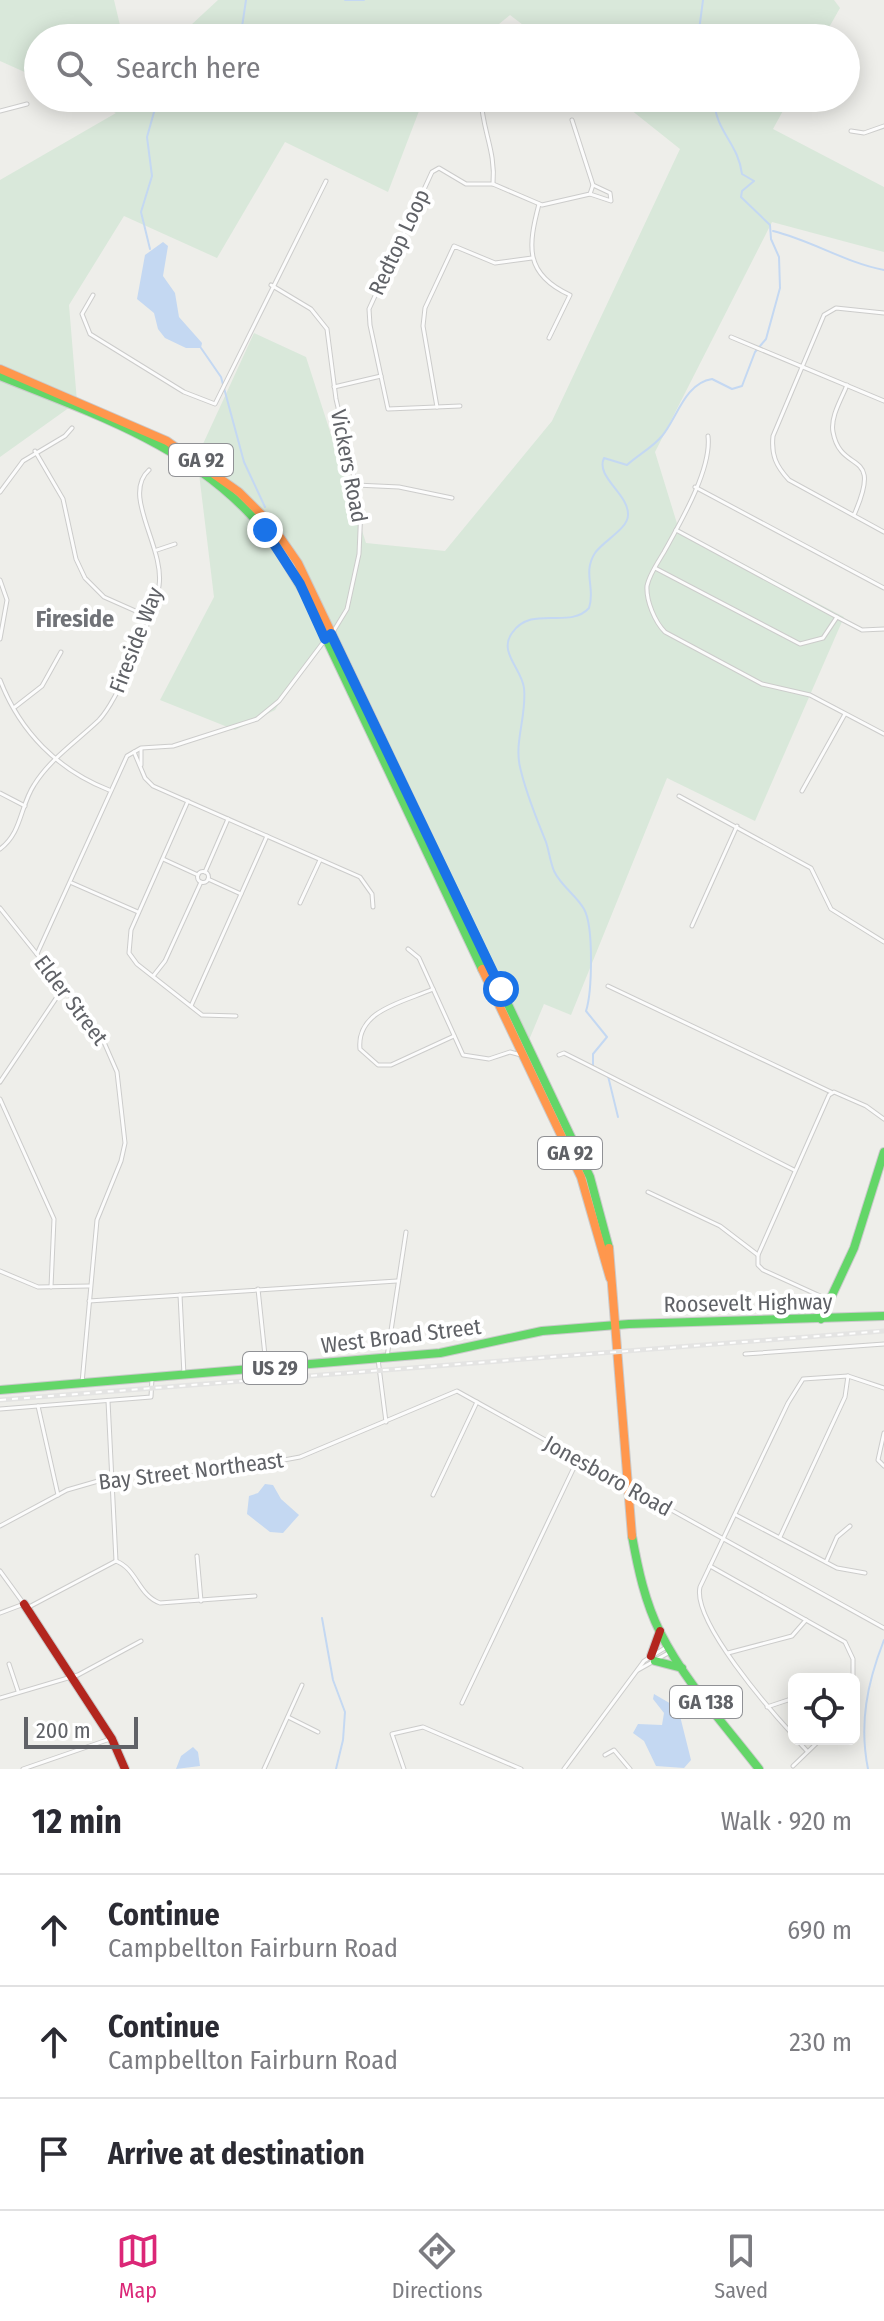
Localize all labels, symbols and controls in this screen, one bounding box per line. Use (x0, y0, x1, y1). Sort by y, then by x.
search box (24, 24, 860, 112)
icon: search (52, 46, 96, 90)
text: Search here (116, 50, 261, 86)
street label: Redtop Loop (363, 185, 435, 299)
street label: Vickers Road (325, 407, 373, 525)
road number: GA 92 (169, 444, 233, 476)
route end (247, 512, 283, 548)
street label: Fireside Way (103, 583, 169, 697)
district label: Fireside (36, 605, 114, 633)
street label: Elder Street (28, 950, 114, 1051)
route start (483, 971, 519, 1007)
road number: GA 92 (538, 1137, 602, 1169)
street label: Roosevelt Highway (663, 1288, 833, 1318)
street label: West Broad Street (319, 1313, 483, 1359)
road number: US 29 (243, 1352, 307, 1384)
street label: Jonesboro Road (539, 1430, 677, 1522)
street label: Bay Street Northeast (97, 1446, 286, 1496)
map controls (788, 1673, 860, 1745)
button: locate (788, 1673, 860, 1745)
road number: GA 138 (670, 1686, 742, 1718)
scale bar (24, 1713, 138, 1749)
text: 200 m (36, 1717, 91, 1744)
text: 12 min (32, 1801, 122, 1842)
text: Walk · 920 m (721, 1806, 852, 1837)
text: Continue (108, 1897, 220, 1933)
icon: ahead (32, 1908, 76, 1952)
text: 690 m (787, 1915, 852, 1946)
text: Campbellton Fairburn Road (108, 1933, 398, 1964)
text: Continue (108, 2009, 220, 2045)
icon: ahead (32, 2020, 76, 2064)
text: 230 m (789, 2027, 852, 2058)
text: Campbellton Fairburn Road (108, 2045, 398, 2076)
icon: arrive (32, 2132, 76, 2176)
text: Arrive at destination (108, 2136, 365, 2172)
tab: Map (116, 2229, 160, 2304)
tab: Directions (392, 2229, 483, 2304)
tab: Saved (714, 2229, 768, 2304)

